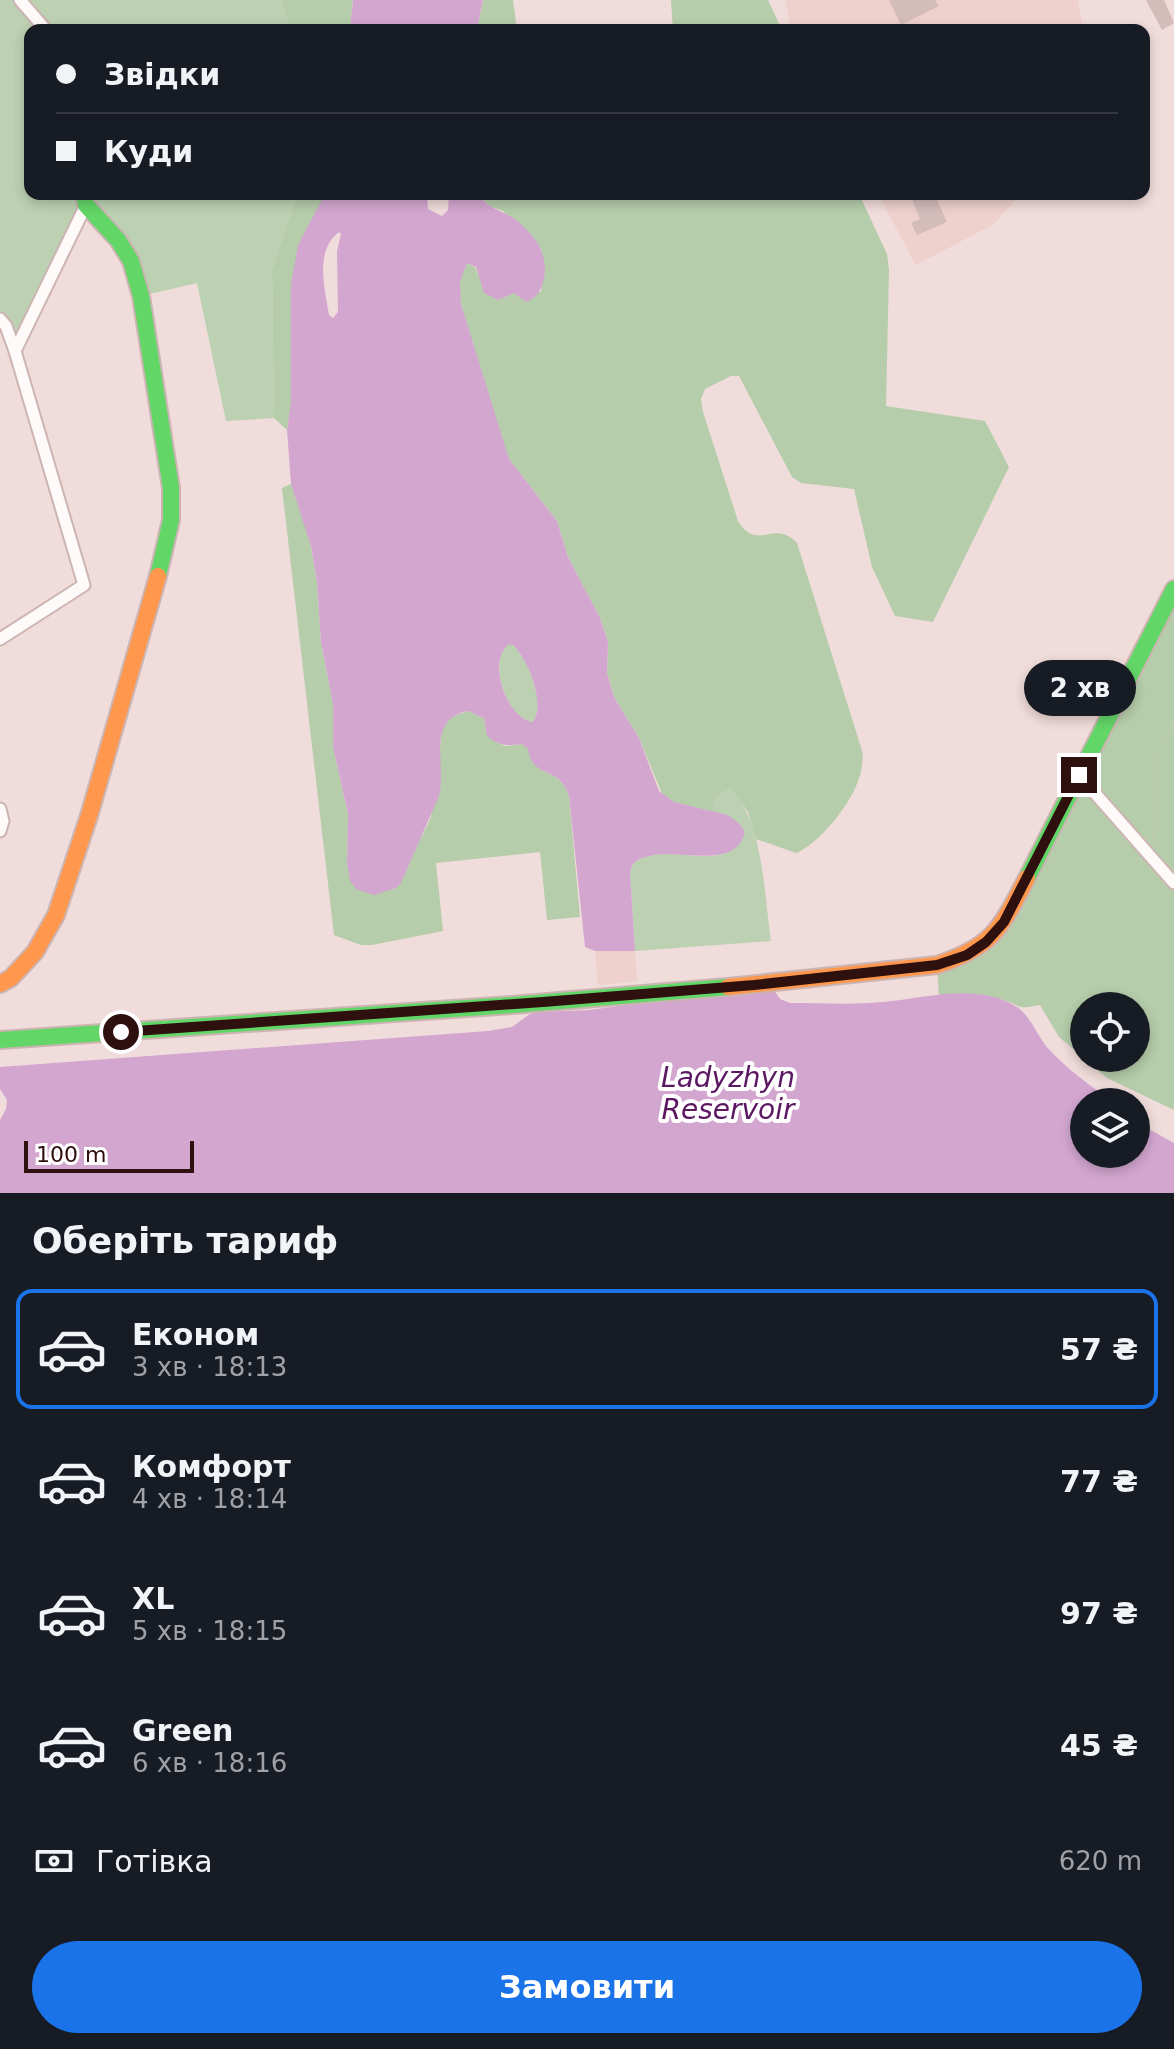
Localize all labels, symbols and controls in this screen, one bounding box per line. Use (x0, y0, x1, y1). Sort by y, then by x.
text: Звідки (104, 57, 220, 92)
text: Куди (104, 134, 193, 169)
callout: 2 хв (1023, 659, 1135, 715)
text: 2 хв (1050, 673, 1110, 703)
route end (1061, 757, 1097, 793)
map controls (1070, 992, 1150, 1168)
button: locate (1070, 992, 1150, 1072)
route start (103, 1014, 139, 1050)
water label: Ladyzhyn Reservoir (661, 1061, 796, 1126)
button: layers (1070, 1088, 1150, 1168)
scale bar (24, 1137, 194, 1173)
text: 100 m (36, 1142, 106, 1167)
text: Оберіть тариф (32, 1220, 338, 1261)
icon: car (36, 1313, 108, 1385)
text: Економ (132, 1317, 259, 1352)
text: 57 ₴ (1060, 1332, 1138, 1367)
text: 3 хв · 18:13 (132, 1352, 287, 1382)
icon: car (36, 1445, 108, 1517)
text: Комфорт (132, 1449, 291, 1484)
text: 77 ₴ (1060, 1464, 1138, 1499)
text: 4 хв · 18:14 (132, 1484, 287, 1514)
icon: car (36, 1577, 108, 1649)
text: XL (132, 1581, 174, 1616)
text: 97 ₴ (1060, 1596, 1138, 1631)
text: 5 хв · 18:15 (132, 1616, 287, 1646)
icon: car (36, 1709, 108, 1781)
text: Green (132, 1713, 233, 1748)
text: 45 ₴ (1060, 1728, 1138, 1763)
text: 6 хв · 18:16 (132, 1748, 287, 1778)
icon: cash (32, 1839, 76, 1883)
text: Готівка (96, 1844, 213, 1879)
text: 620 m (1059, 1846, 1142, 1876)
button: Замовити (32, 1941, 1142, 2033)

